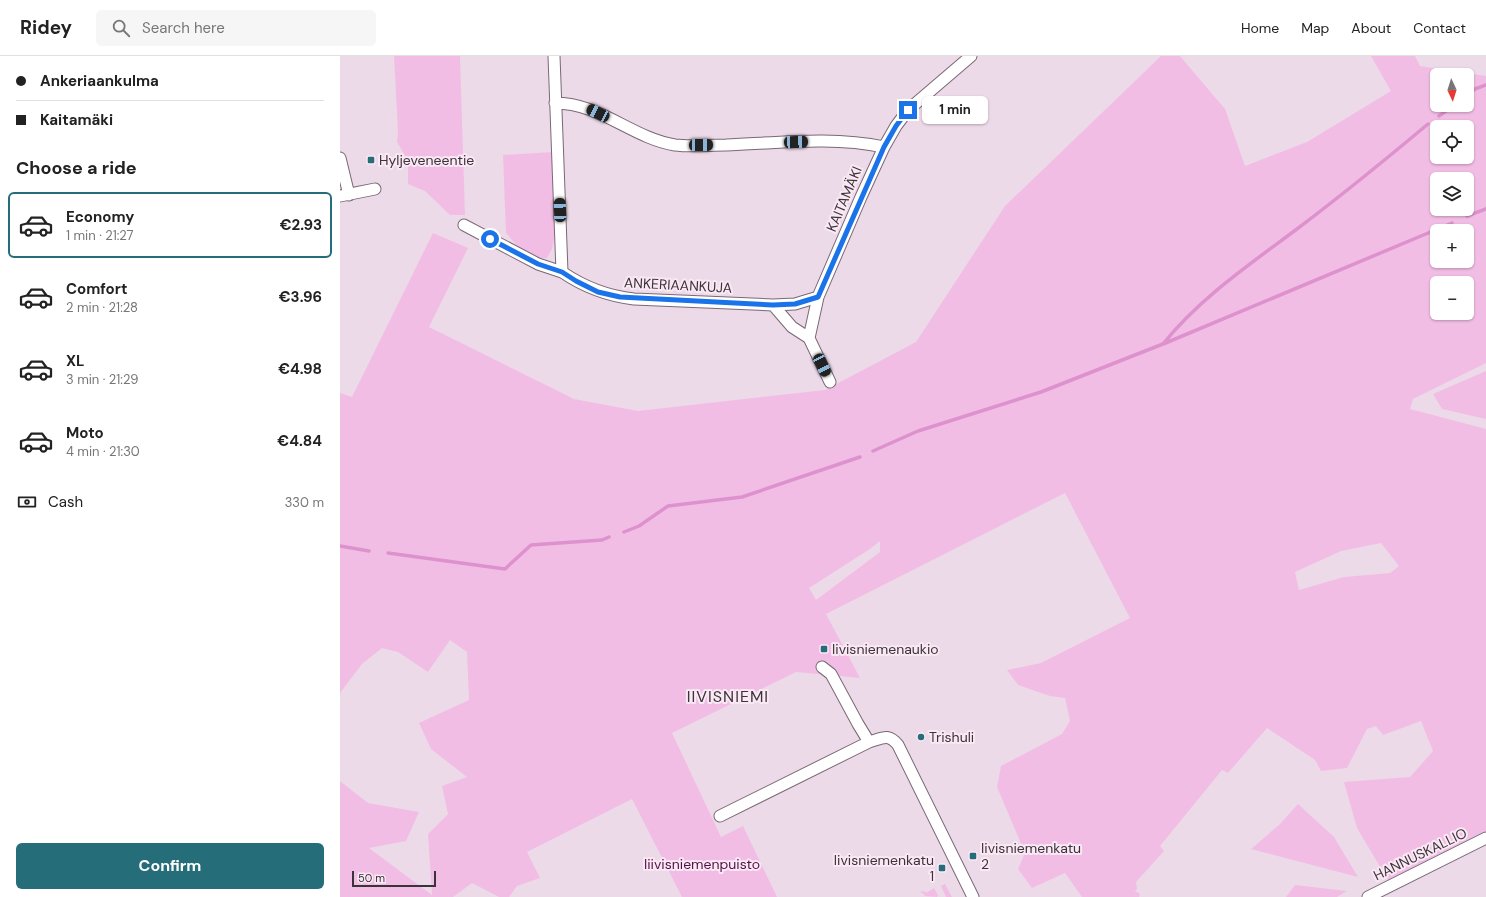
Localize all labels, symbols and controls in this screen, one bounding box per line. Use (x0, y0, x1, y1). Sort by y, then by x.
search box (96, 10, 376, 46)
text: Ridey (20, 15, 72, 40)
icon: search (110, 17, 132, 39)
text: Search here (142, 18, 225, 38)
text: Home (1241, 19, 1279, 37)
text: Map (1301, 19, 1329, 37)
text: About (1351, 19, 1391, 37)
text: Contact (1413, 19, 1466, 37)
north arrow (1430, 68, 1474, 112)
map controls (1430, 68, 1474, 320)
text: Ankeriaankulma (40, 71, 159, 91)
callout: 1 min (922, 96, 988, 124)
route end (899, 101, 917, 119)
text: 1 min (939, 101, 971, 118)
car (585, 102, 611, 124)
text: Kaitamäki (40, 110, 113, 130)
button: locate (1430, 120, 1474, 164)
car (784, 136, 808, 148)
car (689, 139, 713, 151)
place label: Hyljeveneentie (379, 151, 474, 169)
marker: Hyljeveneentie (366, 155, 376, 165)
text: Choose a ride (16, 156, 137, 180)
street label: KAITAMÄKI (822, 164, 866, 234)
button: layers (1430, 172, 1474, 216)
car (554, 198, 566, 222)
icon: car (18, 207, 54, 243)
text: Economy (66, 207, 134, 227)
text: €2.93 (280, 215, 322, 235)
button: + (1430, 224, 1474, 268)
text: 1 min · 21:27 (66, 227, 134, 244)
route start (481, 230, 499, 248)
street label: ANKERIAANKUJA (624, 273, 732, 297)
button: − (1430, 276, 1474, 320)
icon: car (18, 279, 54, 315)
text: Comfort (66, 279, 127, 299)
text: €3.96 (279, 287, 322, 307)
text: 2 min · 21:28 (66, 299, 138, 316)
icon: car (18, 351, 54, 387)
text: XL (66, 351, 84, 371)
car (811, 352, 833, 378)
text: €4.98 (278, 359, 322, 379)
text: 3 min · 21:29 (66, 371, 139, 388)
icon: car (18, 423, 54, 459)
text: Moto (66, 423, 104, 443)
text: €4.84 (277, 431, 322, 451)
text: 4 min · 21:30 (66, 443, 140, 460)
icon: cash (16, 491, 38, 513)
text: Cash (48, 492, 83, 512)
text: 330 m (285, 494, 324, 511)
place label: Iivisniemenaukio (832, 640, 939, 658)
marker: Iivisniemenaukio (819, 644, 829, 654)
district label: IIVISNIEMI (687, 686, 769, 707)
place label: Trishuli (929, 728, 974, 746)
marker: Trishuli (916, 732, 926, 742)
street label: HANNUSKALLIO (1370, 824, 1470, 884)
place label: Iivisniemenkatu 2 (981, 839, 1081, 873)
button: Confirm (16, 843, 324, 889)
place label: Iivisniemenkatu 1 (834, 851, 934, 885)
marker: Iivisniemenkatu 2 (968, 851, 978, 861)
park label: Iiivisniemenpuisto (644, 855, 760, 873)
marker: Iivisniemenkatu 1 (937, 863, 947, 873)
scale bar (352, 869, 436, 888)
text: 50 m (358, 871, 385, 885)

